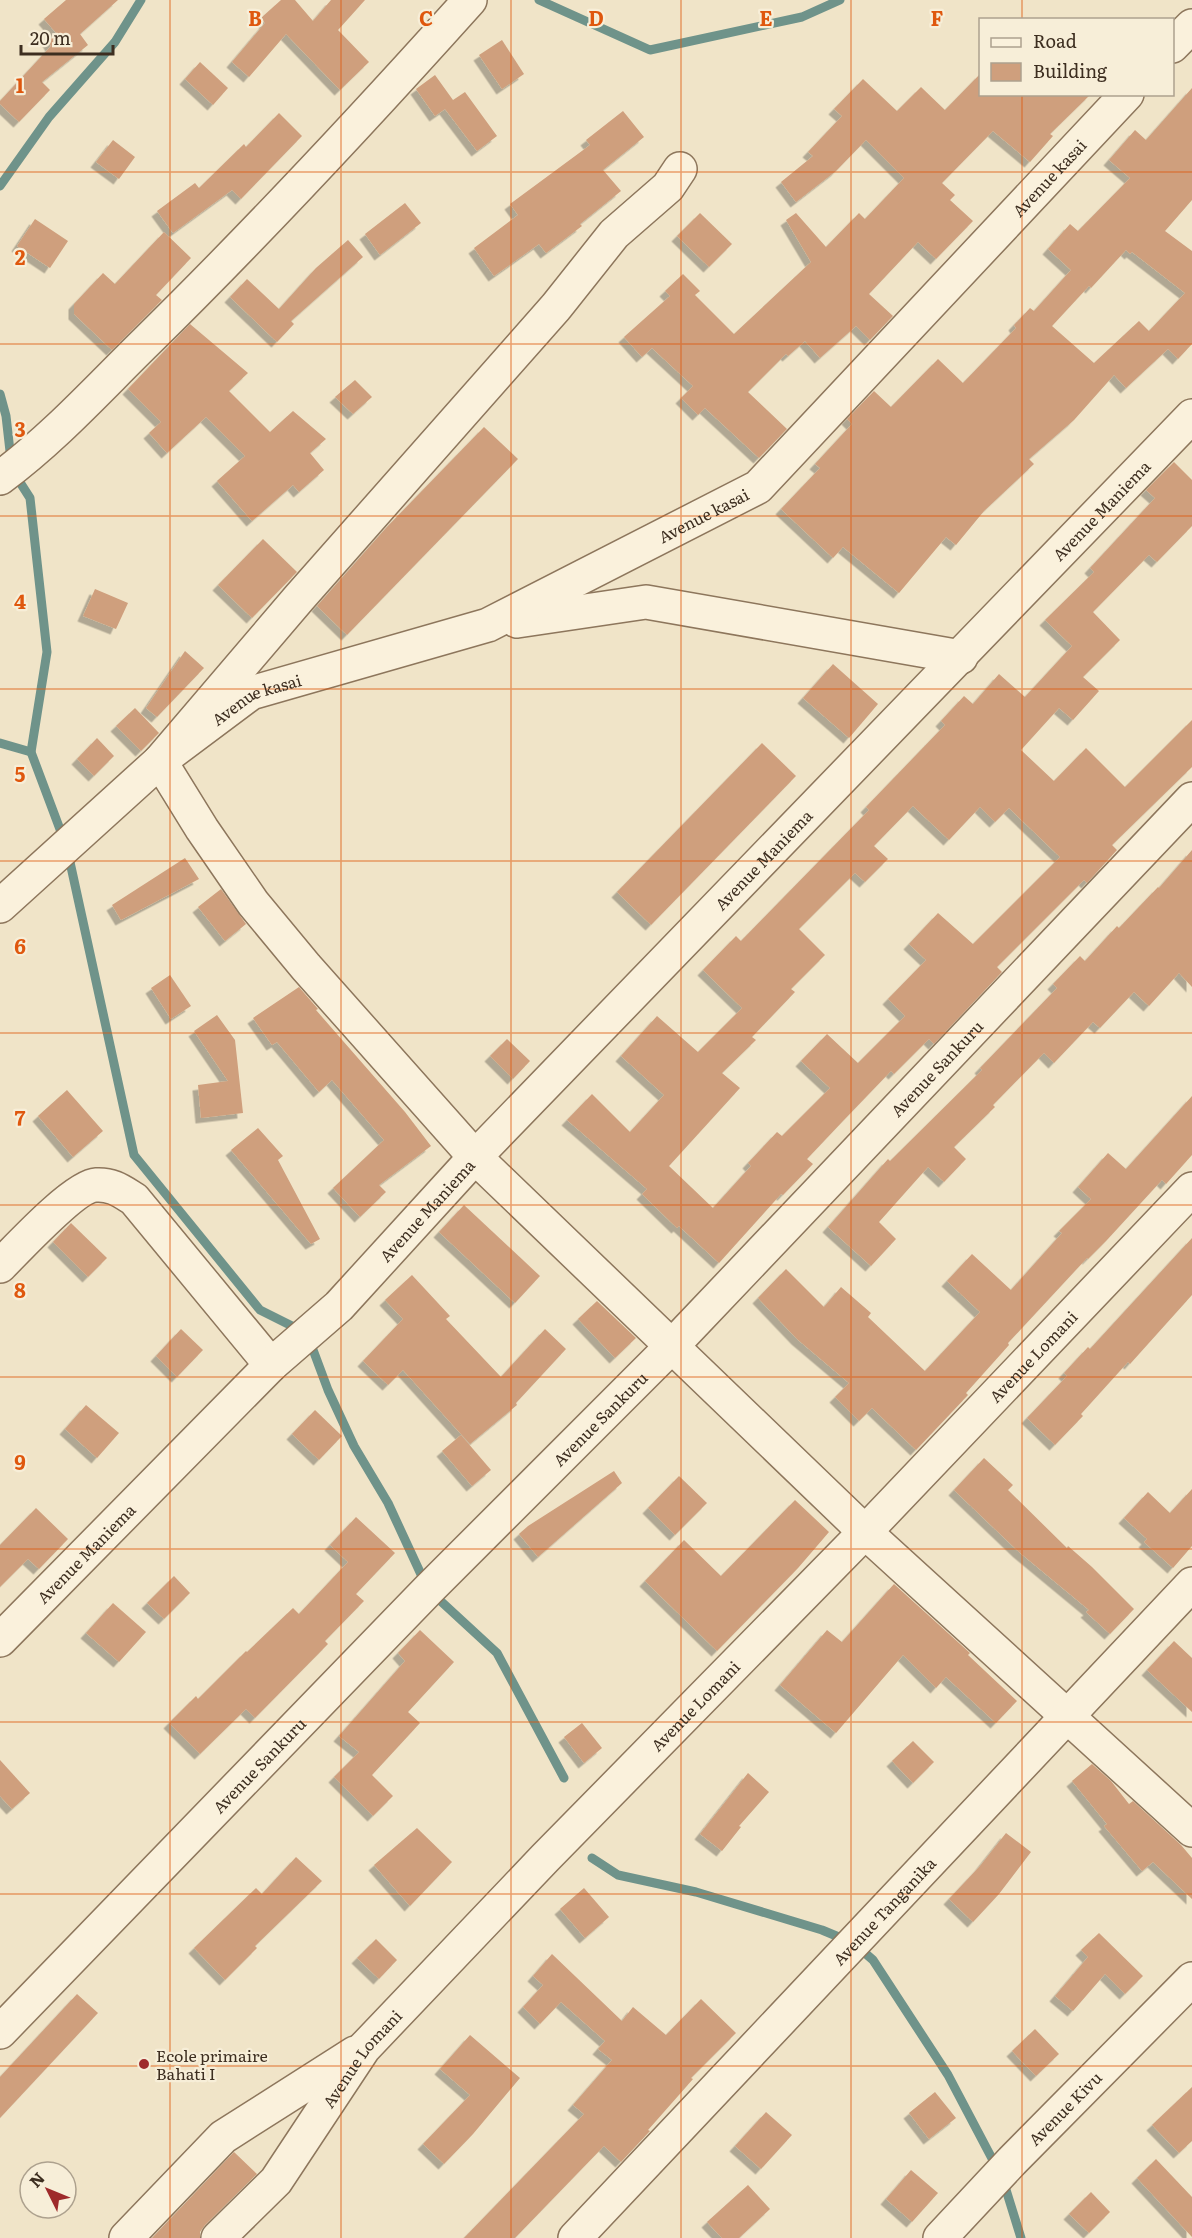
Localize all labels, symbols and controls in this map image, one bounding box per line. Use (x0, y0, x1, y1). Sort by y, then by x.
text: B (248, 2, 262, 32)
text: C (419, 2, 433, 32)
text: D (588, 2, 604, 32)
text: E (759, 2, 773, 32)
text: F (931, 2, 944, 32)
scale bar (21, 18, 112, 56)
legend (979, 18, 1174, 96)
text: 20 m (30, 24, 71, 51)
text: Road (1033, 27, 1077, 54)
text: Building (1033, 57, 1108, 84)
text: 1 (16, 69, 24, 99)
street label: Avenue kasai (1006, 133, 1091, 222)
text: 2 (15, 241, 26, 271)
text: 3 (14, 413, 26, 443)
street label: Avenue Maniema (1046, 454, 1156, 566)
street label: Avenue kasai (654, 482, 753, 548)
text: 4 (14, 585, 26, 615)
street label: Avenue kasai (206, 667, 304, 731)
text: 5 (15, 758, 26, 788)
street label: Avenue Maniema (709, 803, 818, 915)
text: 6 (14, 930, 26, 960)
street label: Avenue Sankuru (884, 1014, 988, 1122)
text: 7 (15, 1102, 26, 1132)
street label: Avenue Maniema (373, 1153, 480, 1267)
text: 8 (14, 1274, 26, 1304)
street label: Avenue Lomani (983, 1305, 1082, 1407)
street label: Avenue Sankuru (547, 1366, 652, 1471)
text: 9 (14, 1446, 26, 1476)
street label: Avenue Maniema (31, 1497, 141, 1608)
street label: Avenue Lomani (645, 1655, 745, 1756)
street label: Avenue Sankuru (207, 1711, 311, 1818)
street label: Avenue Tanganika (827, 1851, 941, 1970)
street label: Avenue Lomani (316, 2004, 407, 2112)
place label: Ecole primaire Bahati I (156, 2043, 268, 2085)
marker: Ecole primaire Bahati I (137, 2057, 151, 2071)
street label: Avenue Kivu (1022, 2065, 1107, 2151)
north arrow (18, 2160, 78, 2220)
text: N (23, 2166, 50, 2192)

